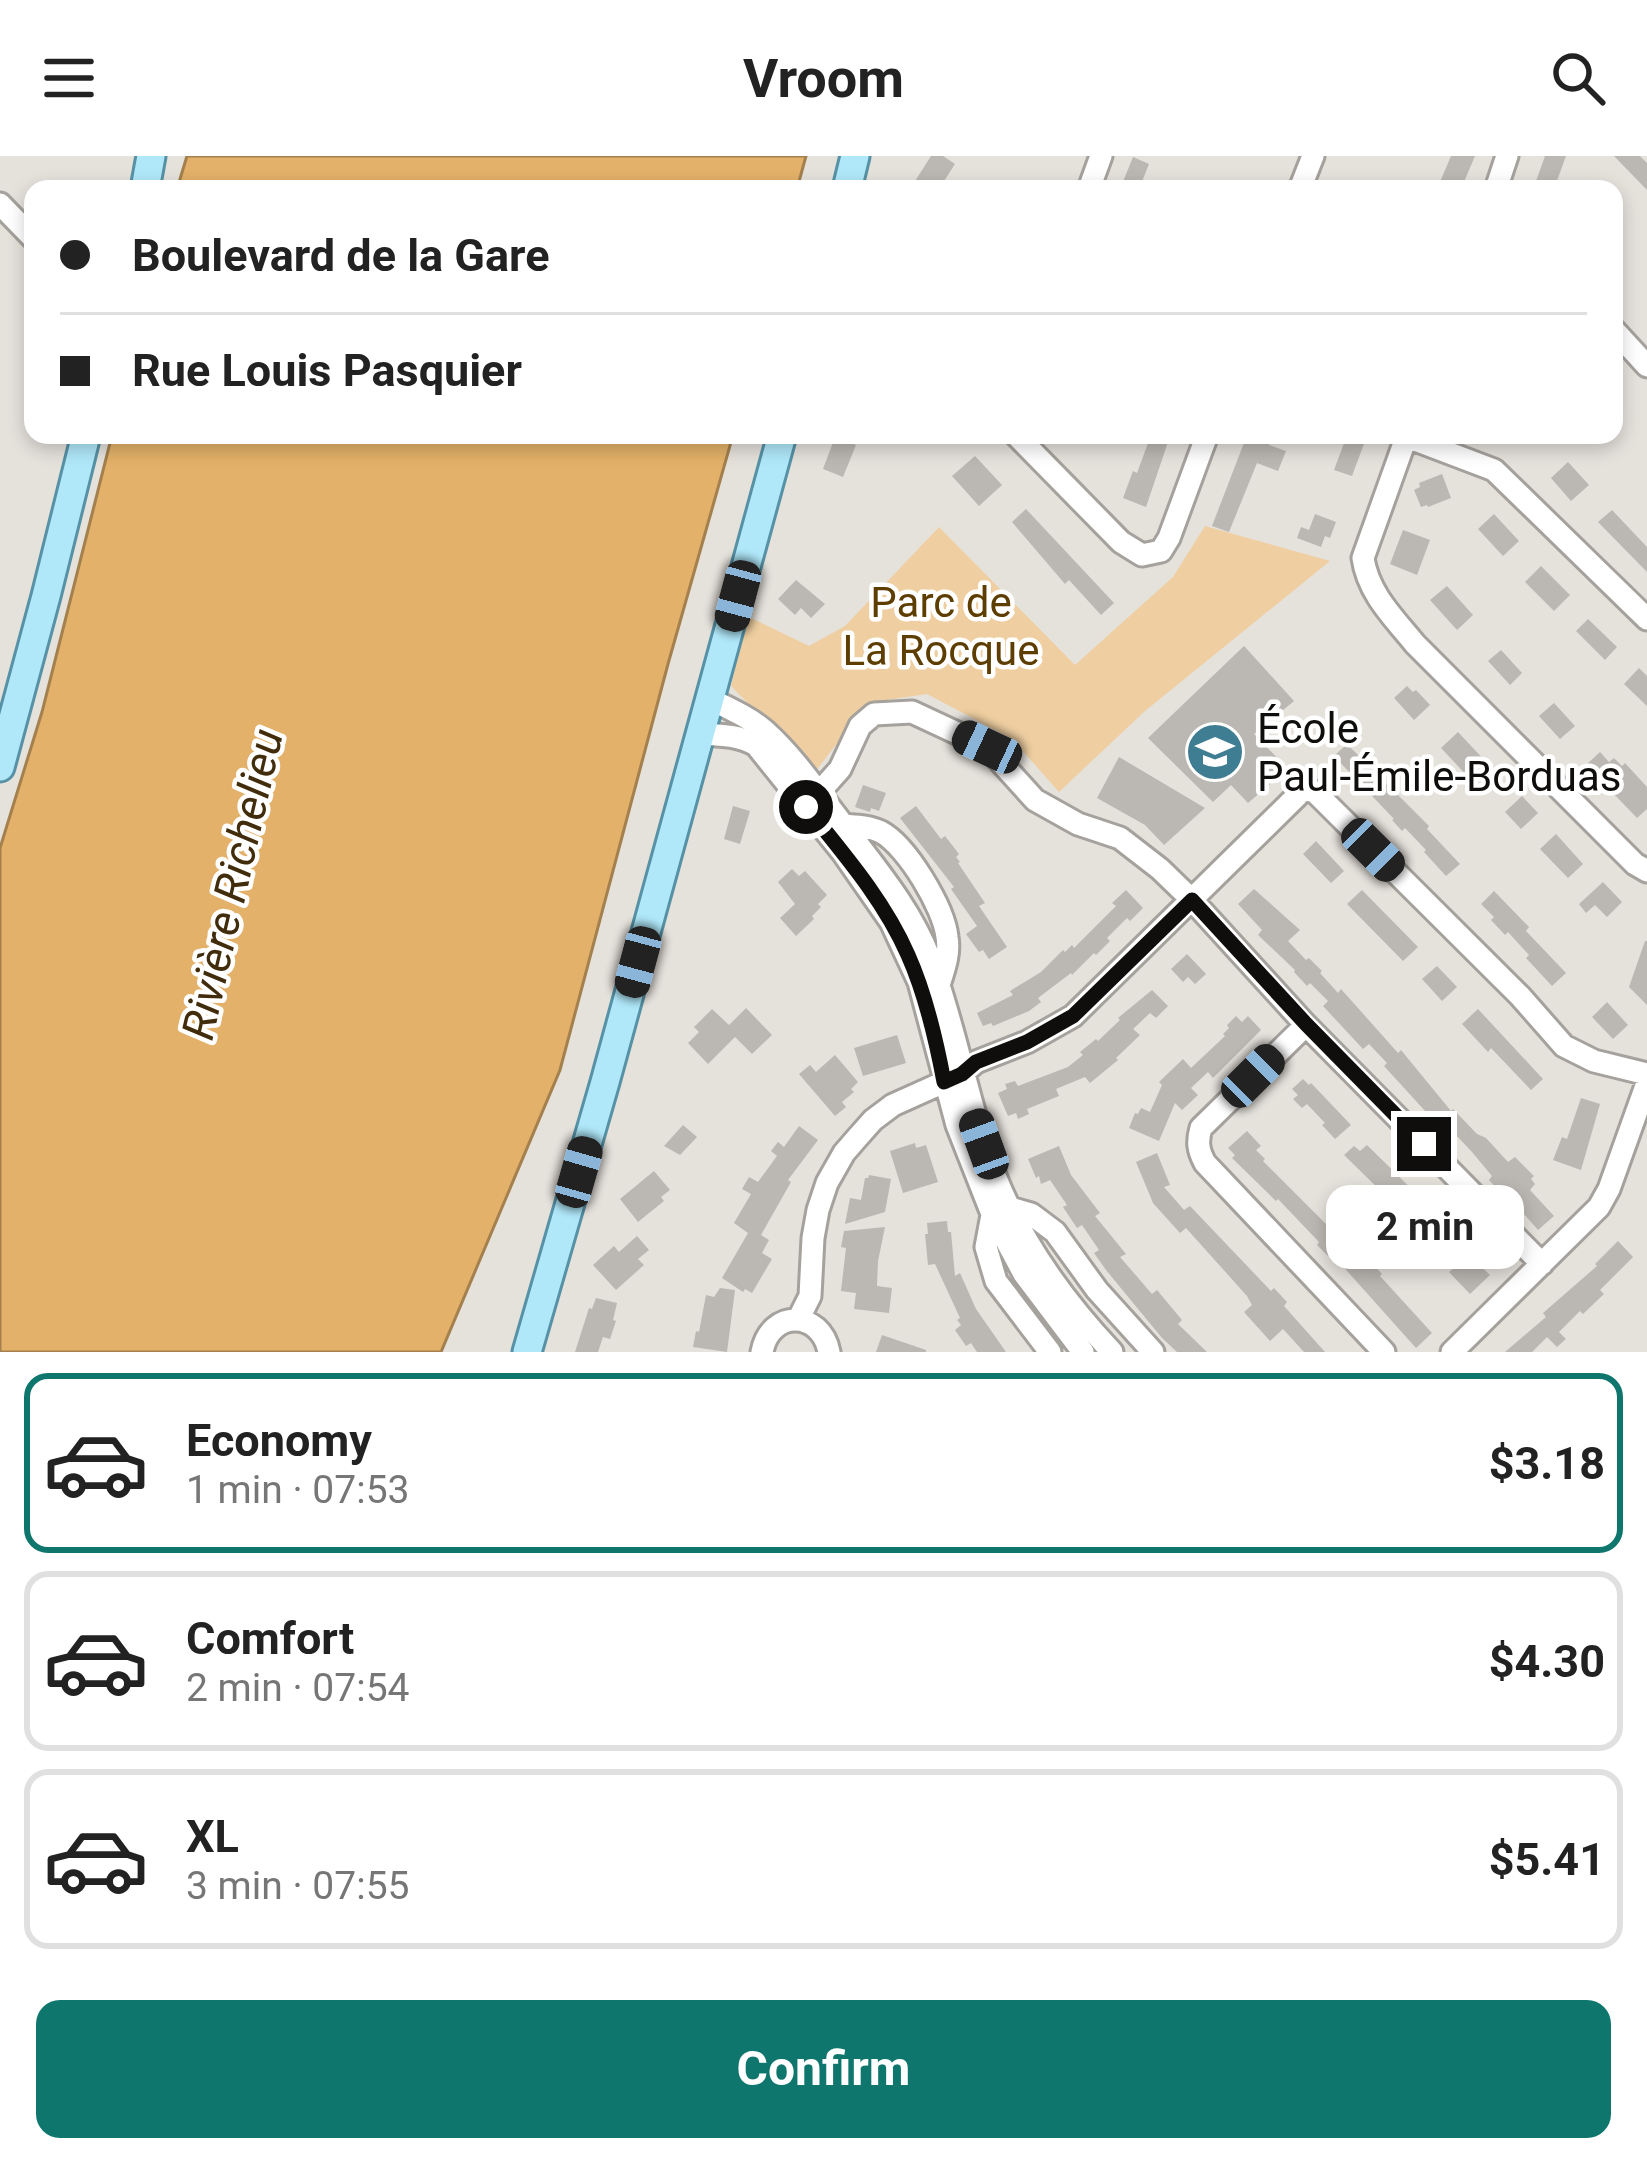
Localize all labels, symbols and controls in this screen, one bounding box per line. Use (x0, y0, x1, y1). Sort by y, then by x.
icon: menu (36, 45, 102, 111)
icon: search (1545, 45, 1611, 111)
text: Vroom (743, 47, 904, 110)
text: Boulevard de la Gare (132, 229, 549, 282)
text: Rue Louis Pasquier (132, 344, 522, 397)
car (711, 557, 765, 635)
park label: Parc de La Rocque (843, 578, 1040, 675)
place label: École Paul-Émile-Borduas (1257, 704, 1621, 801)
car (947, 715, 1027, 779)
school or university icon: École Paul-Émile-Borduas (1184, 721, 1246, 783)
water label: Rivière Richelieu (171, 724, 294, 1044)
route start (779, 780, 833, 834)
car (1335, 812, 1411, 888)
car (611, 923, 665, 1001)
car (1215, 1038, 1291, 1114)
car (955, 1104, 1013, 1184)
route end (1397, 1117, 1451, 1171)
car (552, 1132, 606, 1212)
callout: 2 min (1325, 1186, 1523, 1270)
text: 2 min (1376, 1204, 1474, 1250)
icon: car (42, 1409, 150, 1517)
text: Economy (186, 1414, 372, 1467)
text: $3.18 (1489, 1437, 1605, 1490)
text: 1 min · 07:53 (186, 1467, 409, 1513)
icon: car (42, 1607, 150, 1715)
text: Comfort (186, 1612, 354, 1665)
text: $4.30 (1489, 1635, 1605, 1688)
text: 2 min · 07:54 (186, 1665, 409, 1711)
icon: car (42, 1805, 150, 1913)
text: XL (186, 1810, 239, 1863)
text: $5.41 (1489, 1833, 1605, 1886)
text: 3 min · 07:55 (186, 1863, 409, 1909)
button: Confirm (36, 2000, 1611, 2138)

